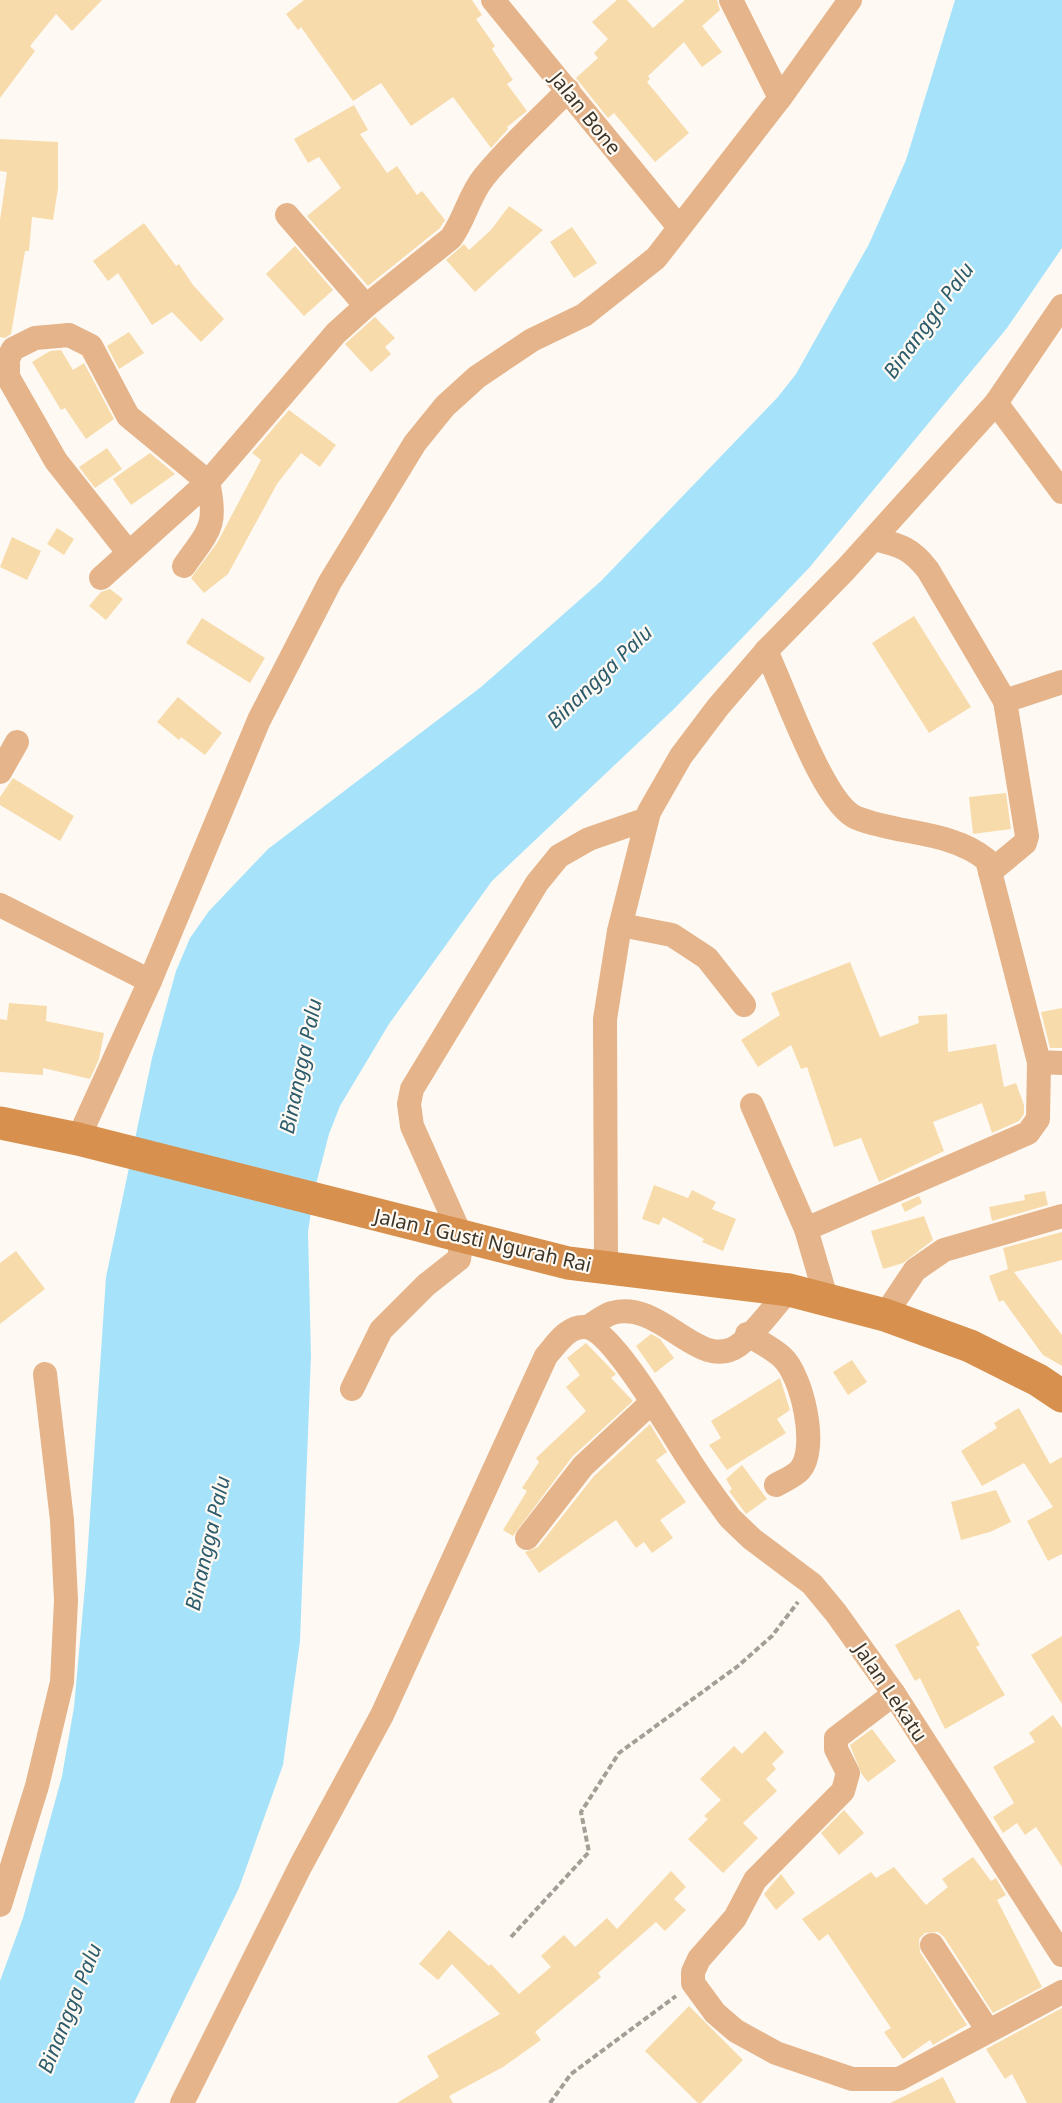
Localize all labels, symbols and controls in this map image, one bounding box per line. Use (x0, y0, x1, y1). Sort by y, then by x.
street label: Jalan Bone (543, 64, 628, 160)
water label: Binangga Palu (876, 256, 980, 384)
water label: Binangga Palu (540, 618, 658, 734)
water label: Binangga Palu (272, 996, 328, 1136)
street label: Jalan I Gusti Ngurah Rai (370, 1201, 594, 1278)
water label: Binangga Palu (178, 1473, 236, 1613)
street label: Jalan Lekatu (847, 1636, 934, 1747)
water label: Binangga Palu (30, 1939, 108, 2077)

